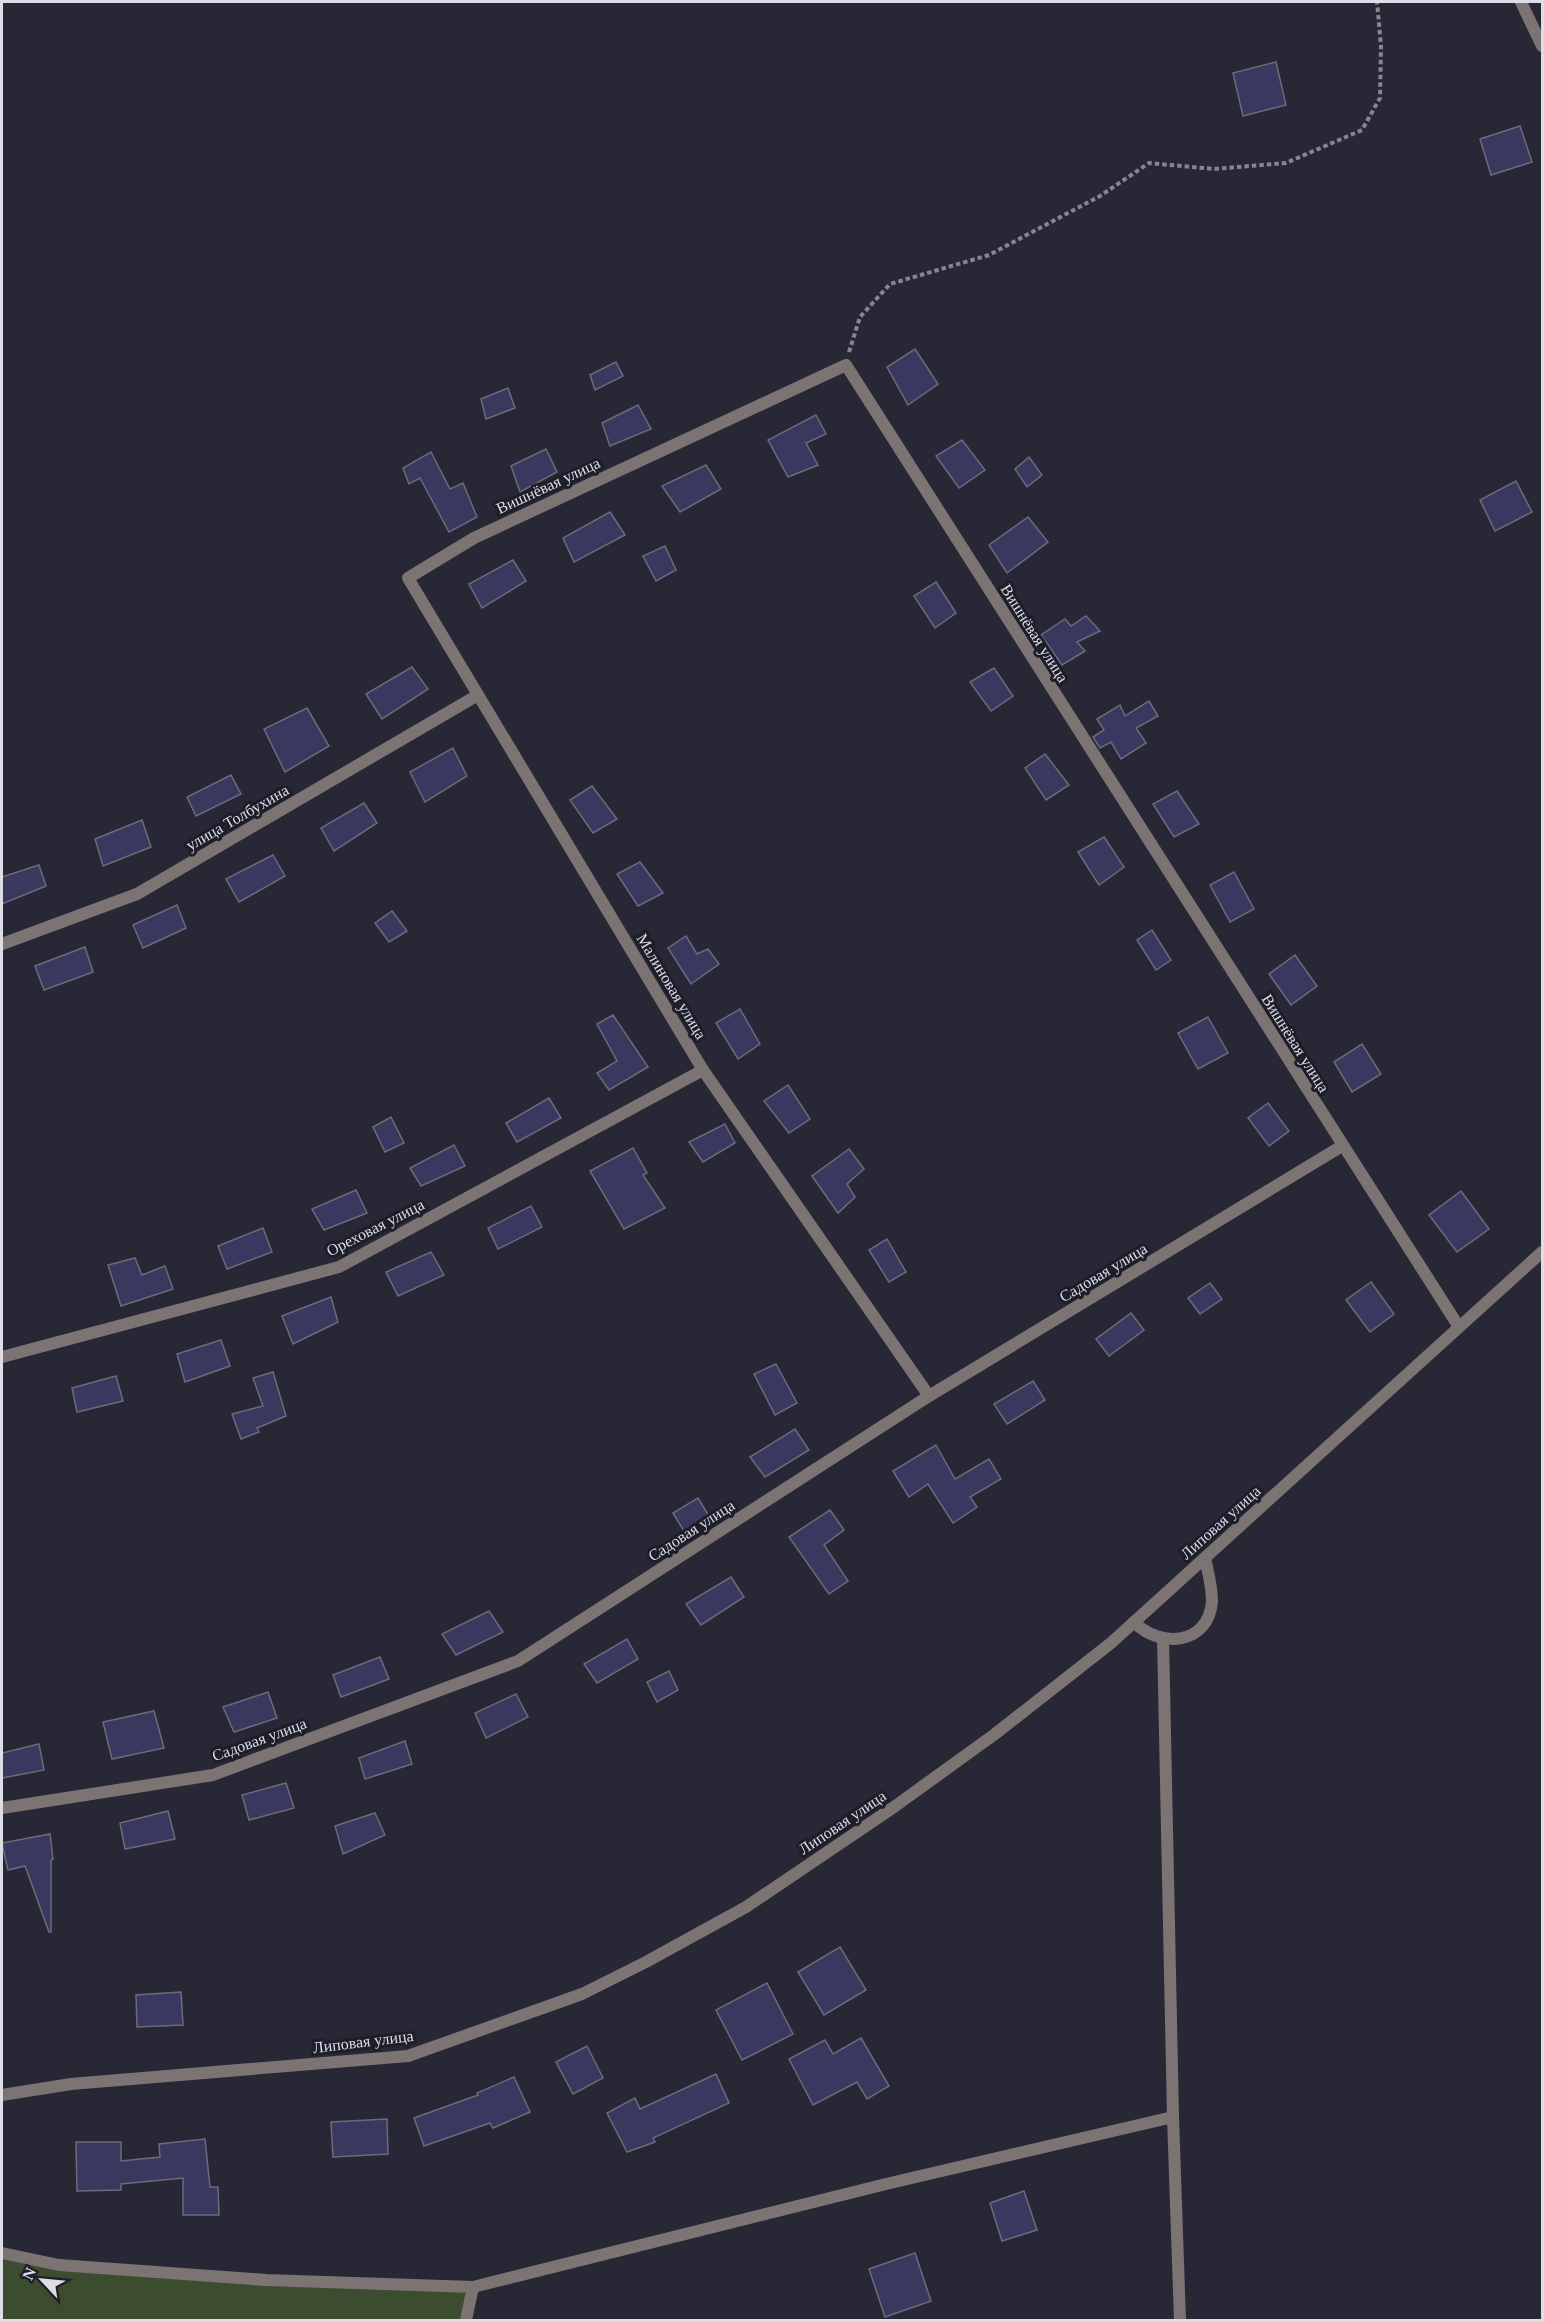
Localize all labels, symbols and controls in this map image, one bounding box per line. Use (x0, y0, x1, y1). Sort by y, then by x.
street label: Вишнёвая улица (494, 454, 603, 518)
street label: Вишнёвая улица (997, 581, 1072, 686)
street label: улица Толбухина (183, 781, 292, 855)
street label: Малиновая улица (633, 930, 710, 1043)
street label: Вишнёвая улица (1258, 991, 1333, 1096)
street label: Ореховая улица (324, 1196, 427, 1260)
street label: Садовая улица (1056, 1240, 1151, 1306)
street label: Липовая улица (1177, 1482, 1264, 1563)
street label: Садовая улица (645, 1496, 738, 1565)
street label: Садовая улица (210, 1715, 309, 1765)
street label: Липовая улица (796, 1787, 890, 1859)
street label: Липовая улица (312, 2027, 414, 2057)
north arrow (12, 2250, 72, 2310)
text: N (19, 2264, 39, 2283)

